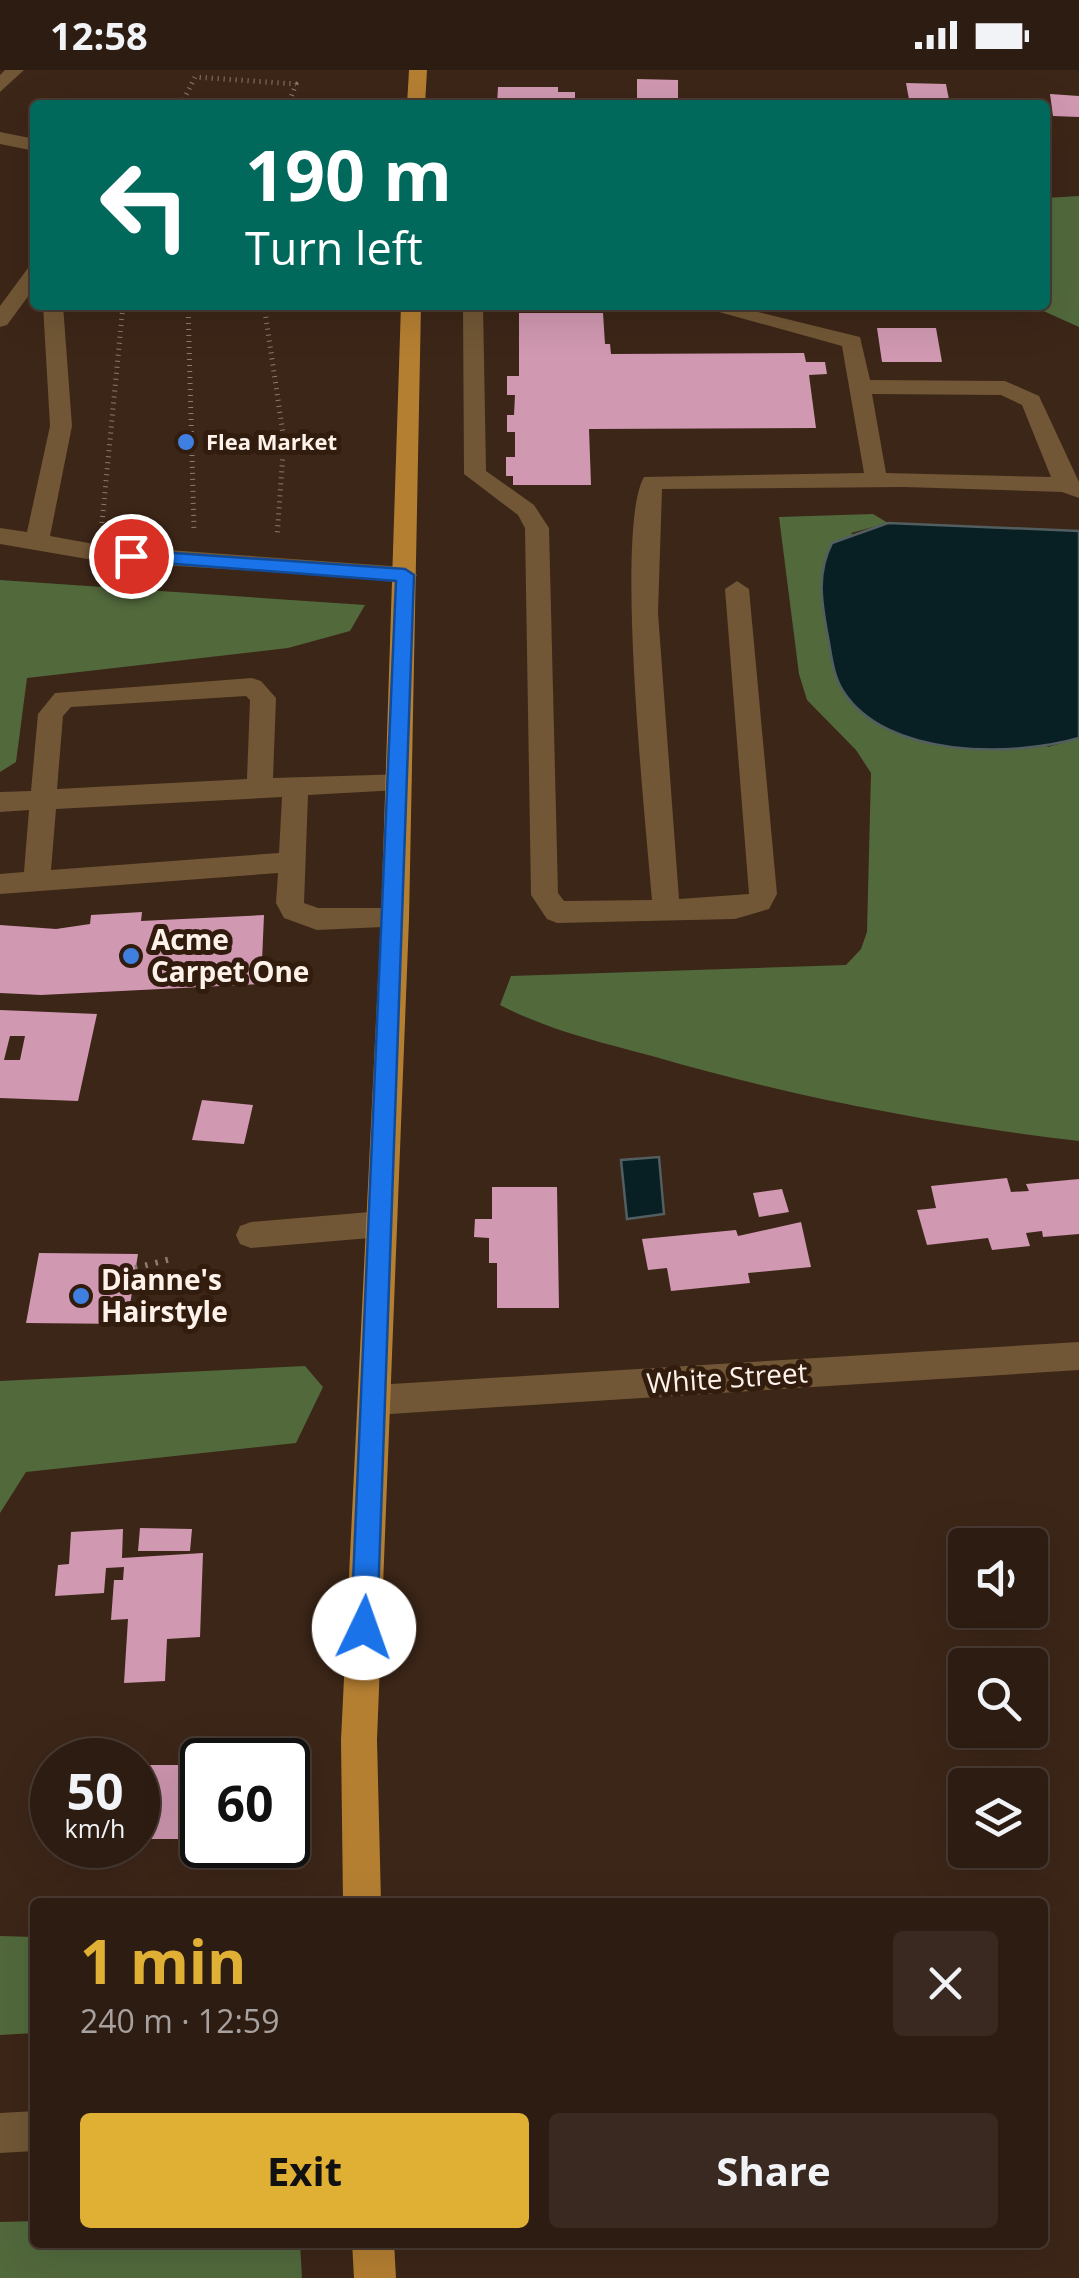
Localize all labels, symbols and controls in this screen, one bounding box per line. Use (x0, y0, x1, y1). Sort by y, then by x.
text: 12:58 (50, 9, 148, 61)
text: 190 m (245, 126, 452, 222)
icon: left (80, 140, 210, 270)
text: Turn left (245, 217, 423, 278)
place label: Flea Market (206, 426, 337, 456)
marker: Flea Market (175, 431, 197, 453)
pin (89, 514, 174, 599)
icon: arrive (104, 529, 159, 584)
place label: Acme Carpet One (151, 920, 309, 990)
marker: Acme Carpet One (120, 945, 142, 967)
place label: Dianne's Hairstyle (101, 1260, 228, 1330)
marker: Dianne's Hairstyle (70, 1285, 92, 1307)
street label: White Street (645, 1352, 809, 1402)
map controls (948, 1528, 1048, 1868)
button: sound (948, 1528, 1048, 1628)
position arrow (312, 1576, 416, 1680)
button: search (948, 1648, 1048, 1748)
speed limit sign: 60 (180, 1738, 310, 1868)
text: 50 (66, 1757, 124, 1825)
button: layers (948, 1768, 1048, 1868)
text: km/h (65, 1811, 125, 1845)
text: 1 min (80, 1920, 247, 2002)
button: close (893, 1931, 998, 2036)
text: 240 m · 12:59 (80, 1999, 279, 2042)
button: Exit (80, 2113, 529, 2228)
button: Share (549, 2113, 998, 2228)

